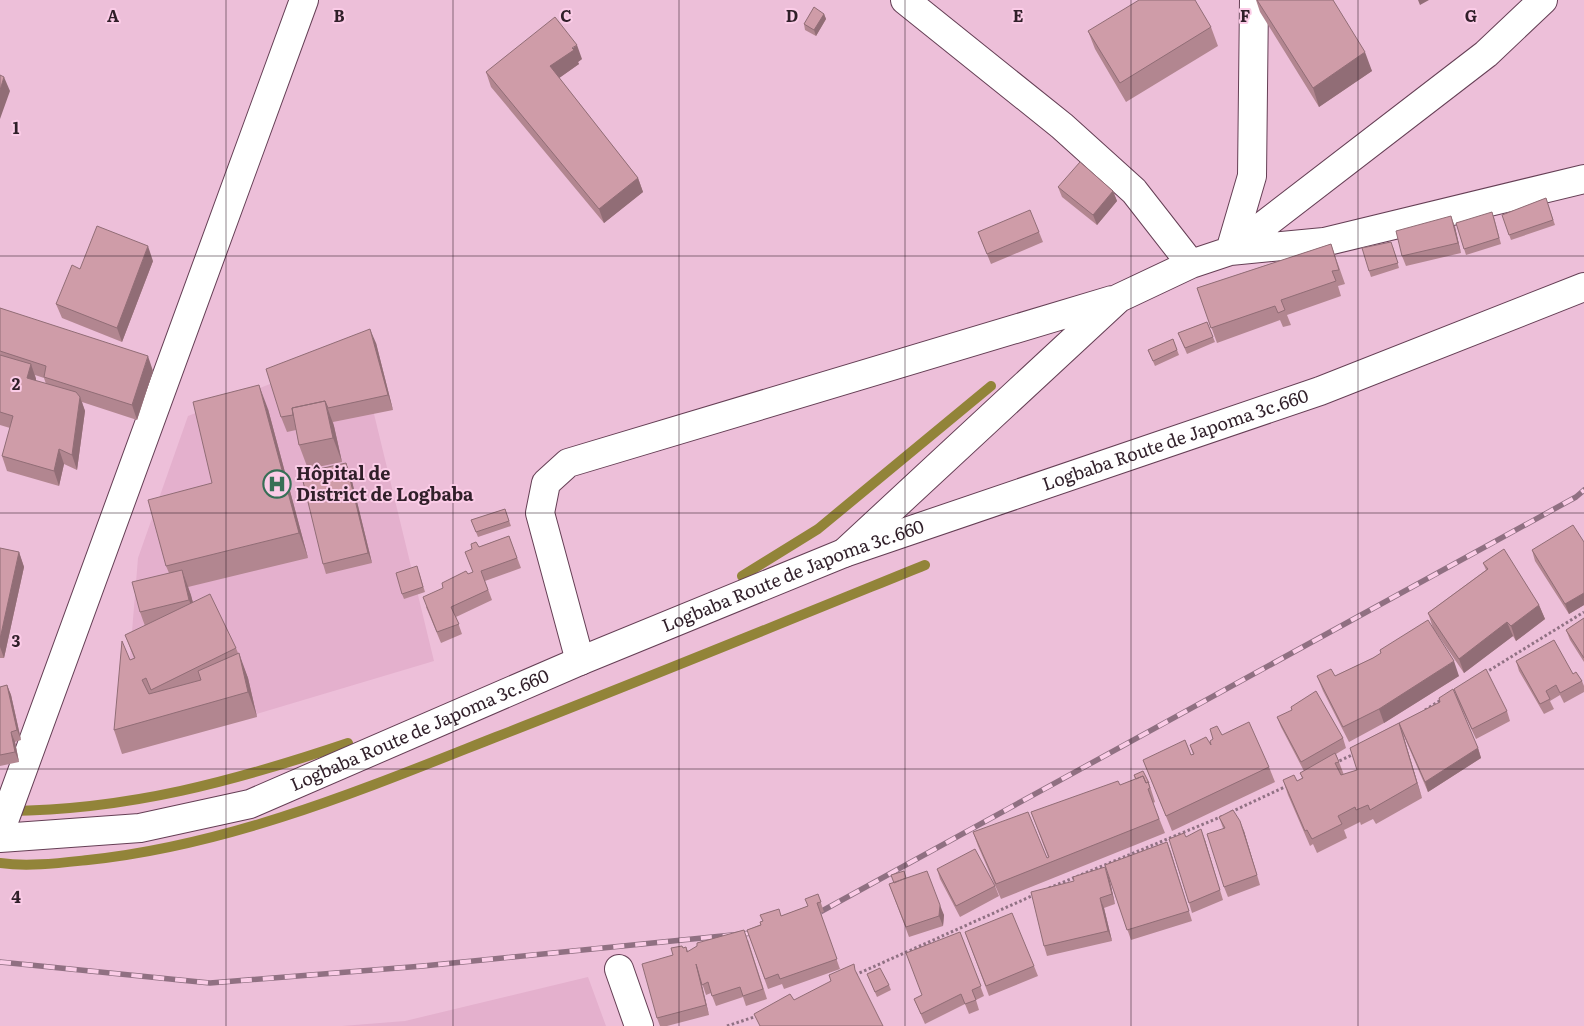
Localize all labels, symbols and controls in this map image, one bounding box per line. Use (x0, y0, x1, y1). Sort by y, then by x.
text: A (107, 3, 119, 27)
text: B (333, 3, 345, 27)
text: C (560, 3, 572, 27)
text: D (786, 3, 798, 27)
text: E (1013, 3, 1024, 27)
text: F (1240, 3, 1250, 27)
text: G (1465, 3, 1477, 27)
text: 1 (13, 115, 20, 139)
text: 2 (12, 371, 21, 395)
street label: Logbaba Route de Japoma 3c.660 (1038, 381, 1312, 497)
place label: Hôpital de District de Logbaba (296, 459, 474, 507)
hospital icon: Hôpital de District de Logbaba (262, 469, 292, 499)
street label: Logbaba Route de Japoma 3c.660 (657, 512, 927, 638)
text: 3 (12, 628, 21, 652)
street label: Logbaba Route de Japoma 3c.660 (286, 661, 553, 797)
text: 4 (11, 884, 21, 908)

